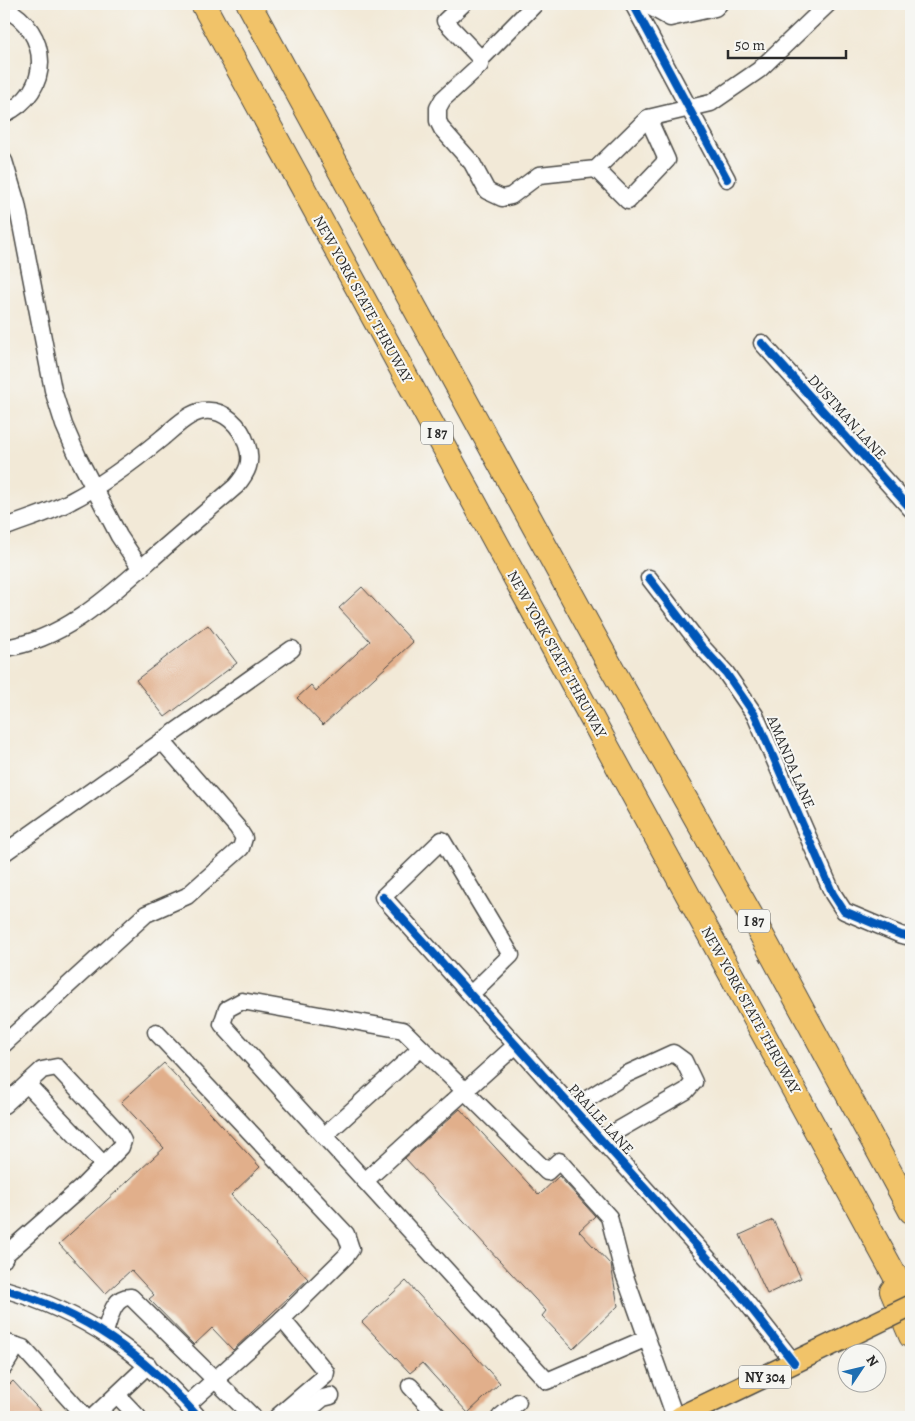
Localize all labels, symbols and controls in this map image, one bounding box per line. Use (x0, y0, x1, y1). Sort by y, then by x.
scale bar (728, 28, 845, 60)
text: 50 m (735, 35, 765, 55)
street label: NEW YORK STATE THRUWAY (309, 212, 418, 387)
street label: DUSTMAN LANE (803, 370, 891, 464)
road number: I 87 (421, 422, 453, 444)
street label: NEW YORK STATE THRUWAY (503, 567, 612, 742)
street label: AMANDA LANE (762, 711, 820, 812)
road number: I 87 (738, 909, 770, 932)
street label: NEW YORK STATE THRUWAY (697, 923, 806, 1098)
street label: PRALLE LANE (564, 1079, 638, 1159)
north arrow (838, 1344, 888, 1394)
text: N (862, 1351, 883, 1370)
road number: NY 304 (739, 1365, 791, 1388)

